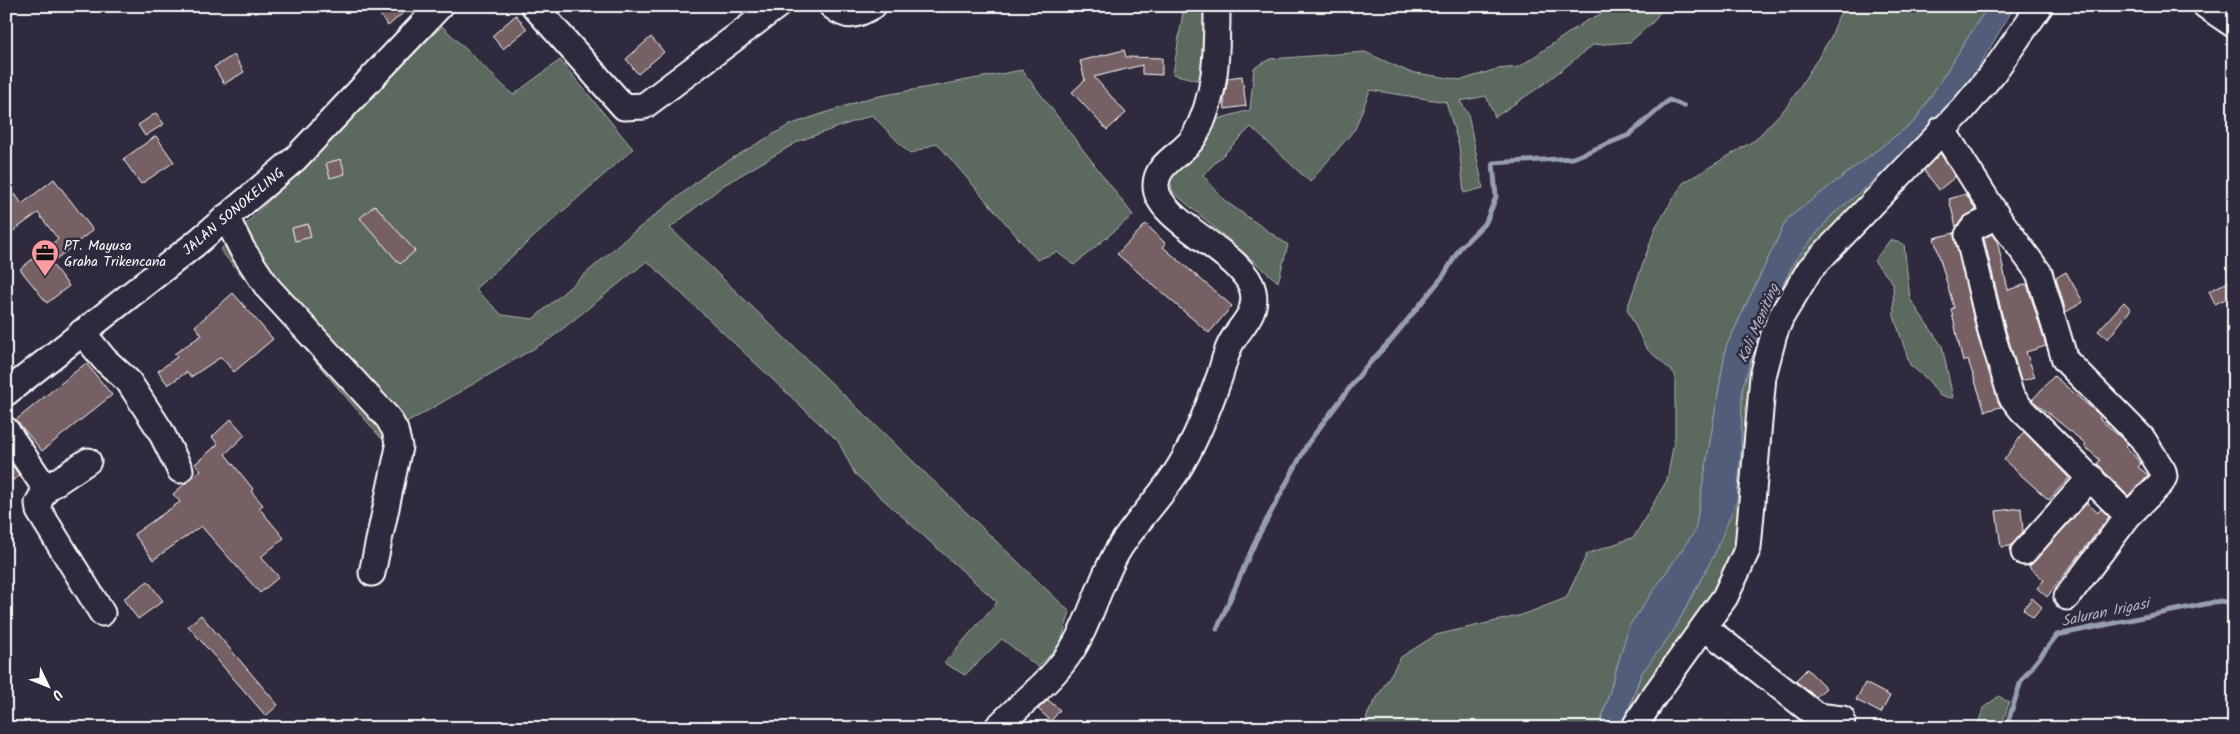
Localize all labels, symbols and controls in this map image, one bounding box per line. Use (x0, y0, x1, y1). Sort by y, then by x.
street label: JALAN SONOKELING (178, 163, 289, 261)
place label: PT. Mayusa Graha Trikencana (64, 235, 166, 273)
office icon: PT. Mayusa Graha Trikencana (30, 238, 60, 277)
water label: Kali Meniting (1732, 279, 1787, 367)
water label: Saluran Irigasi (2059, 591, 2155, 634)
north arrow (22, 662, 72, 712)
text: U (45, 684, 68, 705)

